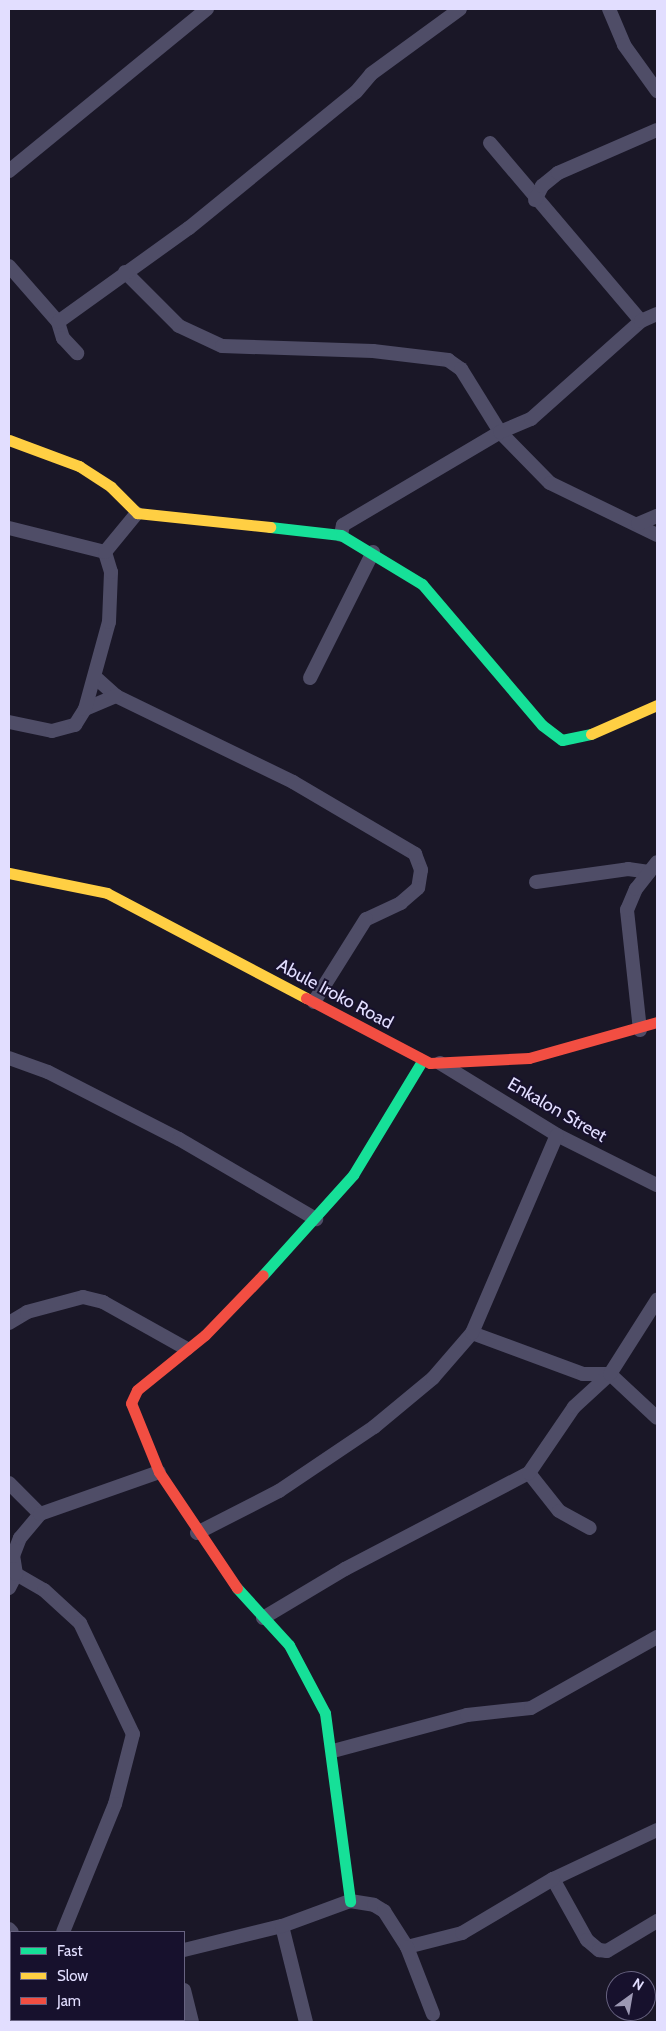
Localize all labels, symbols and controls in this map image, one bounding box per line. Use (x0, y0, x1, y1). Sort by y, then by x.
street label: Abule Iroko Road (273, 954, 397, 1034)
street label: Enkalon Street (504, 1073, 610, 1147)
legend (10, 1931, 185, 2021)
text: Fast (57, 1942, 82, 1960)
text: Slow (57, 1967, 88, 1985)
north arrow (606, 1971, 656, 2021)
text: N (629, 1974, 647, 1994)
text: Jam (57, 1992, 81, 2010)

